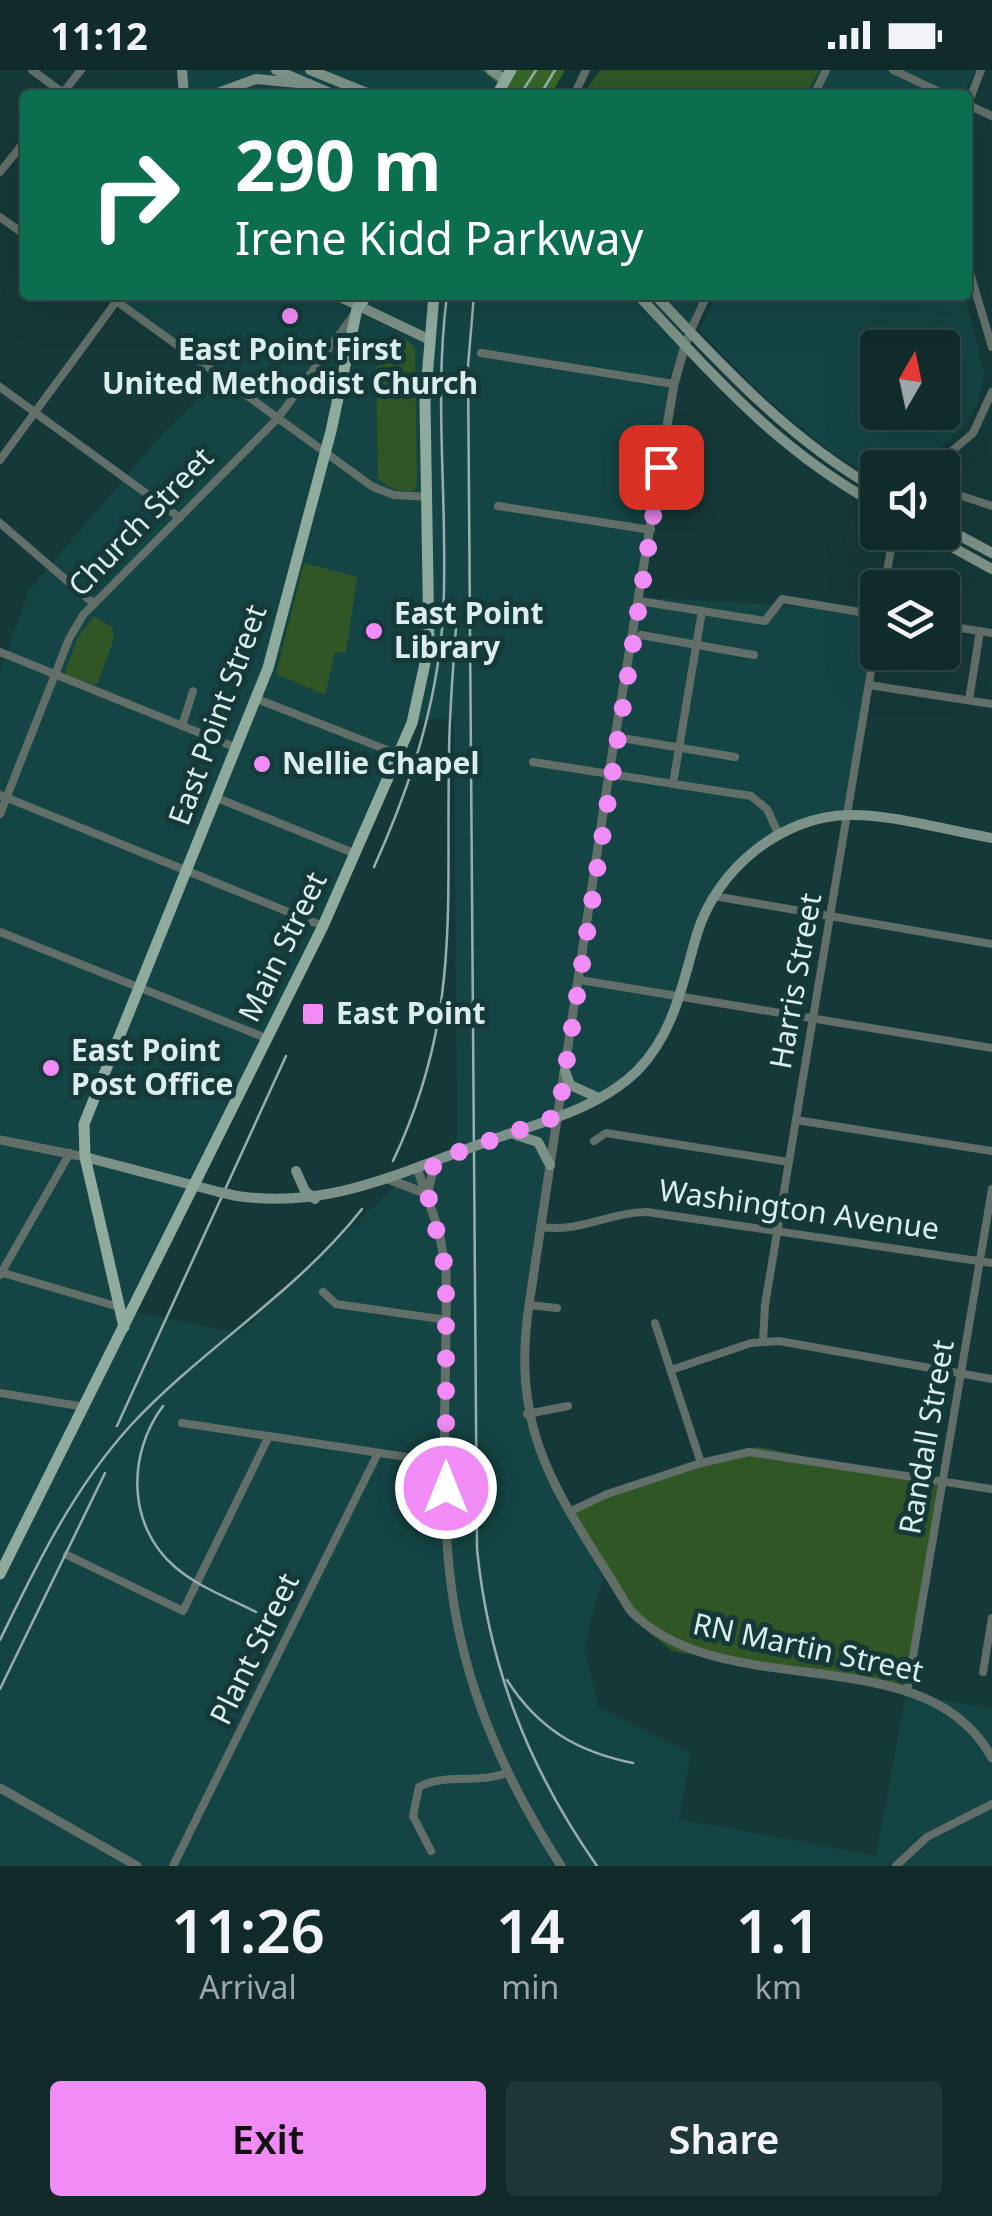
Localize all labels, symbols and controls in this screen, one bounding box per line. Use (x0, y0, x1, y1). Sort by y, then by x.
text: 11:12 (50, 9, 148, 61)
text: 290 m (235, 116, 442, 212)
icon: right (70, 130, 200, 260)
text: Irene Kidd Parkway (235, 207, 643, 268)
marker: East Point First United Methodist Church (279, 305, 301, 327)
place label: East Point First United Methodist Church (102, 328, 478, 403)
north arrow (860, 330, 960, 430)
map controls (860, 330, 960, 670)
pin (619, 425, 704, 510)
street label: Church Street (58, 437, 222, 604)
icon: arrive (634, 440, 689, 495)
button: sound (860, 450, 960, 550)
button: layers (860, 570, 960, 670)
place label: East Point Library (394, 592, 544, 667)
street label: East Point Street (158, 599, 275, 830)
marker: East Point Library (363, 620, 385, 642)
place label: Nellie Chapel (282, 742, 479, 783)
marker: Nellie Chapel (251, 753, 273, 775)
street label: Main Street (228, 864, 336, 1028)
street label: Harris Street (759, 890, 830, 1072)
place label: East Point (336, 992, 486, 1033)
marker: East Point (300, 1001, 326, 1027)
place label: East Point Post Office (71, 1029, 234, 1104)
marker: East Point Post Office (40, 1057, 62, 1079)
street label: Washington Avenue (657, 1169, 942, 1248)
street label: Randall Street (888, 1336, 963, 1537)
position arrow (394, 1436, 498, 1540)
street label: Plant Street (199, 1566, 308, 1731)
street label: RN Martin Street (689, 1602, 927, 1691)
text: 11:26 (171, 1889, 325, 1971)
text: 14 (496, 1889, 565, 1971)
text: 1.1 (736, 1889, 821, 1971)
text: Arrival (199, 1965, 297, 2008)
text: min (501, 1965, 559, 2008)
text: km (755, 1965, 802, 2008)
button: Exit (50, 2081, 486, 2196)
button: Share (506, 2081, 942, 2196)

